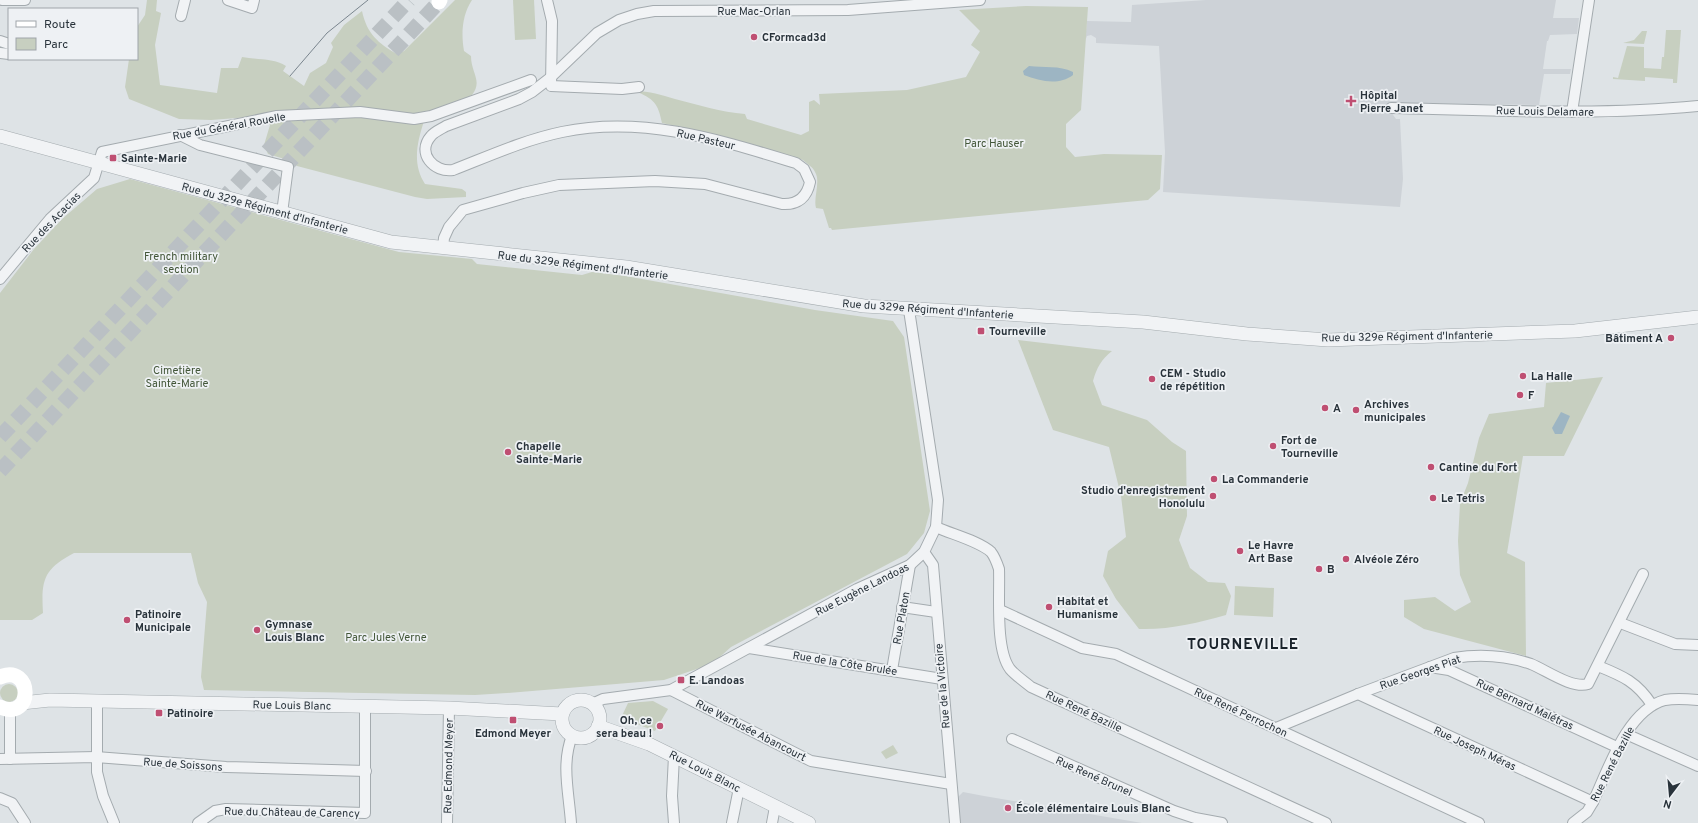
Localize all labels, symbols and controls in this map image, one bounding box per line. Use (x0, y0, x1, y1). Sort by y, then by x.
street label: Rue Mac-Orlan (717, 5, 791, 19)
legend (8, 8, 138, 60)
text: Route (44, 17, 76, 33)
place label: CFormcad3d (762, 31, 826, 45)
marker: CFormcad3d (749, 32, 759, 42)
text: Parc (44, 37, 68, 53)
place label: Hôpital Pierre Janet (1360, 89, 1423, 116)
marker: Hôpital Pierre Janet (1345, 95, 1357, 107)
street label: Rue Louis Delamare (1496, 104, 1594, 120)
street label: Rue du Général Rouelle (171, 110, 287, 144)
street label: Rue Pasteur (675, 126, 737, 154)
park label: Parc Hauser (964, 137, 1024, 151)
place label: Sainte-Marie (121, 152, 187, 166)
marker: Sainte-Marie (108, 153, 118, 163)
street label: Rue du 329e Régiment d'Infanterie (180, 180, 350, 238)
street label: Rue des Acacias (19, 189, 84, 256)
street label: Rue du 329e Régiment d'Infanterie (497, 249, 669, 283)
park label: French military section (144, 250, 218, 277)
street label: Rue du 329e Régiment d'Infanterie (842, 297, 1014, 323)
place label: Tourneville (989, 325, 1046, 339)
marker: Tourneville (976, 326, 986, 336)
street label: Rue du 329e Régiment d'Infanterie (1321, 329, 1493, 345)
place label: Bâtiment A (1605, 332, 1663, 346)
marker: Bâtiment A (1666, 333, 1676, 343)
park label: Cimetière Sainte-Marie (146, 364, 209, 391)
place label: CEM - Studio de répétition (1160, 367, 1226, 394)
place label: La Halle (1531, 370, 1573, 384)
marker: La Halle (1518, 371, 1528, 381)
marker: CEM - Studio de répétition (1147, 374, 1157, 384)
place label: F (1528, 389, 1535, 403)
marker: F (1515, 390, 1525, 400)
place label: Archives municipales (1364, 398, 1426, 425)
place label: A (1333, 402, 1341, 416)
marker: A (1320, 403, 1330, 413)
marker: Archives municipales (1351, 405, 1361, 415)
place label: Fort de Tourneville (1281, 434, 1338, 461)
place label: Chapelle Sainte-Marie (516, 440, 582, 467)
marker: Fort de Tourneville (1268, 441, 1278, 451)
marker: Chapelle Sainte-Marie (503, 447, 513, 457)
place label: Cantine du Fort (1439, 461, 1517, 475)
marker: Cantine du Fort (1426, 462, 1436, 472)
place label: La Commanderie (1222, 473, 1309, 487)
marker: La Commanderie (1209, 474, 1219, 484)
place label: Studio d'enregistrement Honolulu (1081, 484, 1205, 511)
marker: Studio d'enregistrement Honolulu (1208, 491, 1218, 501)
place label: Le Tetris (1441, 492, 1485, 506)
marker: Le Tetris (1428, 493, 1438, 503)
place label: Le Havre Art Base (1248, 539, 1294, 566)
marker: Le Havre Art Base (1235, 546, 1245, 556)
place label: Alvéole Zéro (1354, 553, 1419, 567)
marker: Alvéole Zéro (1341, 554, 1351, 564)
street label: Rue Eugène Landoas (813, 560, 912, 620)
place label: B (1327, 563, 1335, 577)
marker: B (1314, 564, 1324, 574)
street label: Rue Platon (890, 591, 914, 646)
place label: Habitat et Humanisme (1057, 595, 1118, 622)
marker: Habitat et Humanisme (1044, 602, 1054, 612)
place label: Patinoire Municipale (135, 608, 191, 635)
marker: Patinoire Municipale (122, 615, 132, 625)
place label: Gymnase Louis Blanc (265, 618, 325, 645)
marker: Gymnase Louis Blanc (252, 625, 262, 635)
park label: Parc Jules Verne (345, 631, 427, 645)
district label: TOURNEVILLE (1187, 636, 1299, 655)
street label: Rue de la Victoire (932, 643, 954, 729)
street label: Rue de la Côte Brulée (792, 649, 898, 679)
street label: Rue Georges Piat (1378, 653, 1463, 693)
place label: E. Landoas (689, 674, 744, 688)
marker: E. Landoas (676, 675, 686, 685)
street label: Rue Bernard Malétras (1474, 676, 1576, 734)
street label: Rue René Perrochon (1192, 685, 1289, 741)
street label: Rue René Bazille (1043, 688, 1124, 736)
street label: Rue Warfusée Abancourt (693, 697, 808, 765)
street label: Rue Louis Blanc (253, 698, 331, 714)
place label: Patinoire (167, 707, 213, 721)
marker: Patinoire (154, 708, 164, 718)
place label: Oh, ce sera beau ! (596, 714, 652, 741)
marker: Edmond Meyer (508, 715, 518, 725)
street label: Rue Edmond Meyer (441, 717, 457, 814)
marker: Oh, ce sera beau ! (655, 721, 665, 731)
street label: Rue Joseph Méras (1431, 724, 1518, 774)
street label: Rue René Bazille (1588, 724, 1638, 805)
place label: Edmond Meyer (475, 727, 551, 741)
street label: Rue Louis Blanc (666, 748, 743, 796)
street label: Rue René Brunel (1053, 754, 1134, 800)
street label: Rue de Soissons (143, 755, 223, 775)
north arrow (1650, 775, 1690, 815)
text: N (1662, 796, 1673, 811)
place label: École élémentaire Louis Blanc (1016, 801, 1171, 816)
marker: École élémentaire Louis Blanc (1003, 803, 1013, 813)
street label: Rue du Château de Carency (224, 805, 360, 821)

